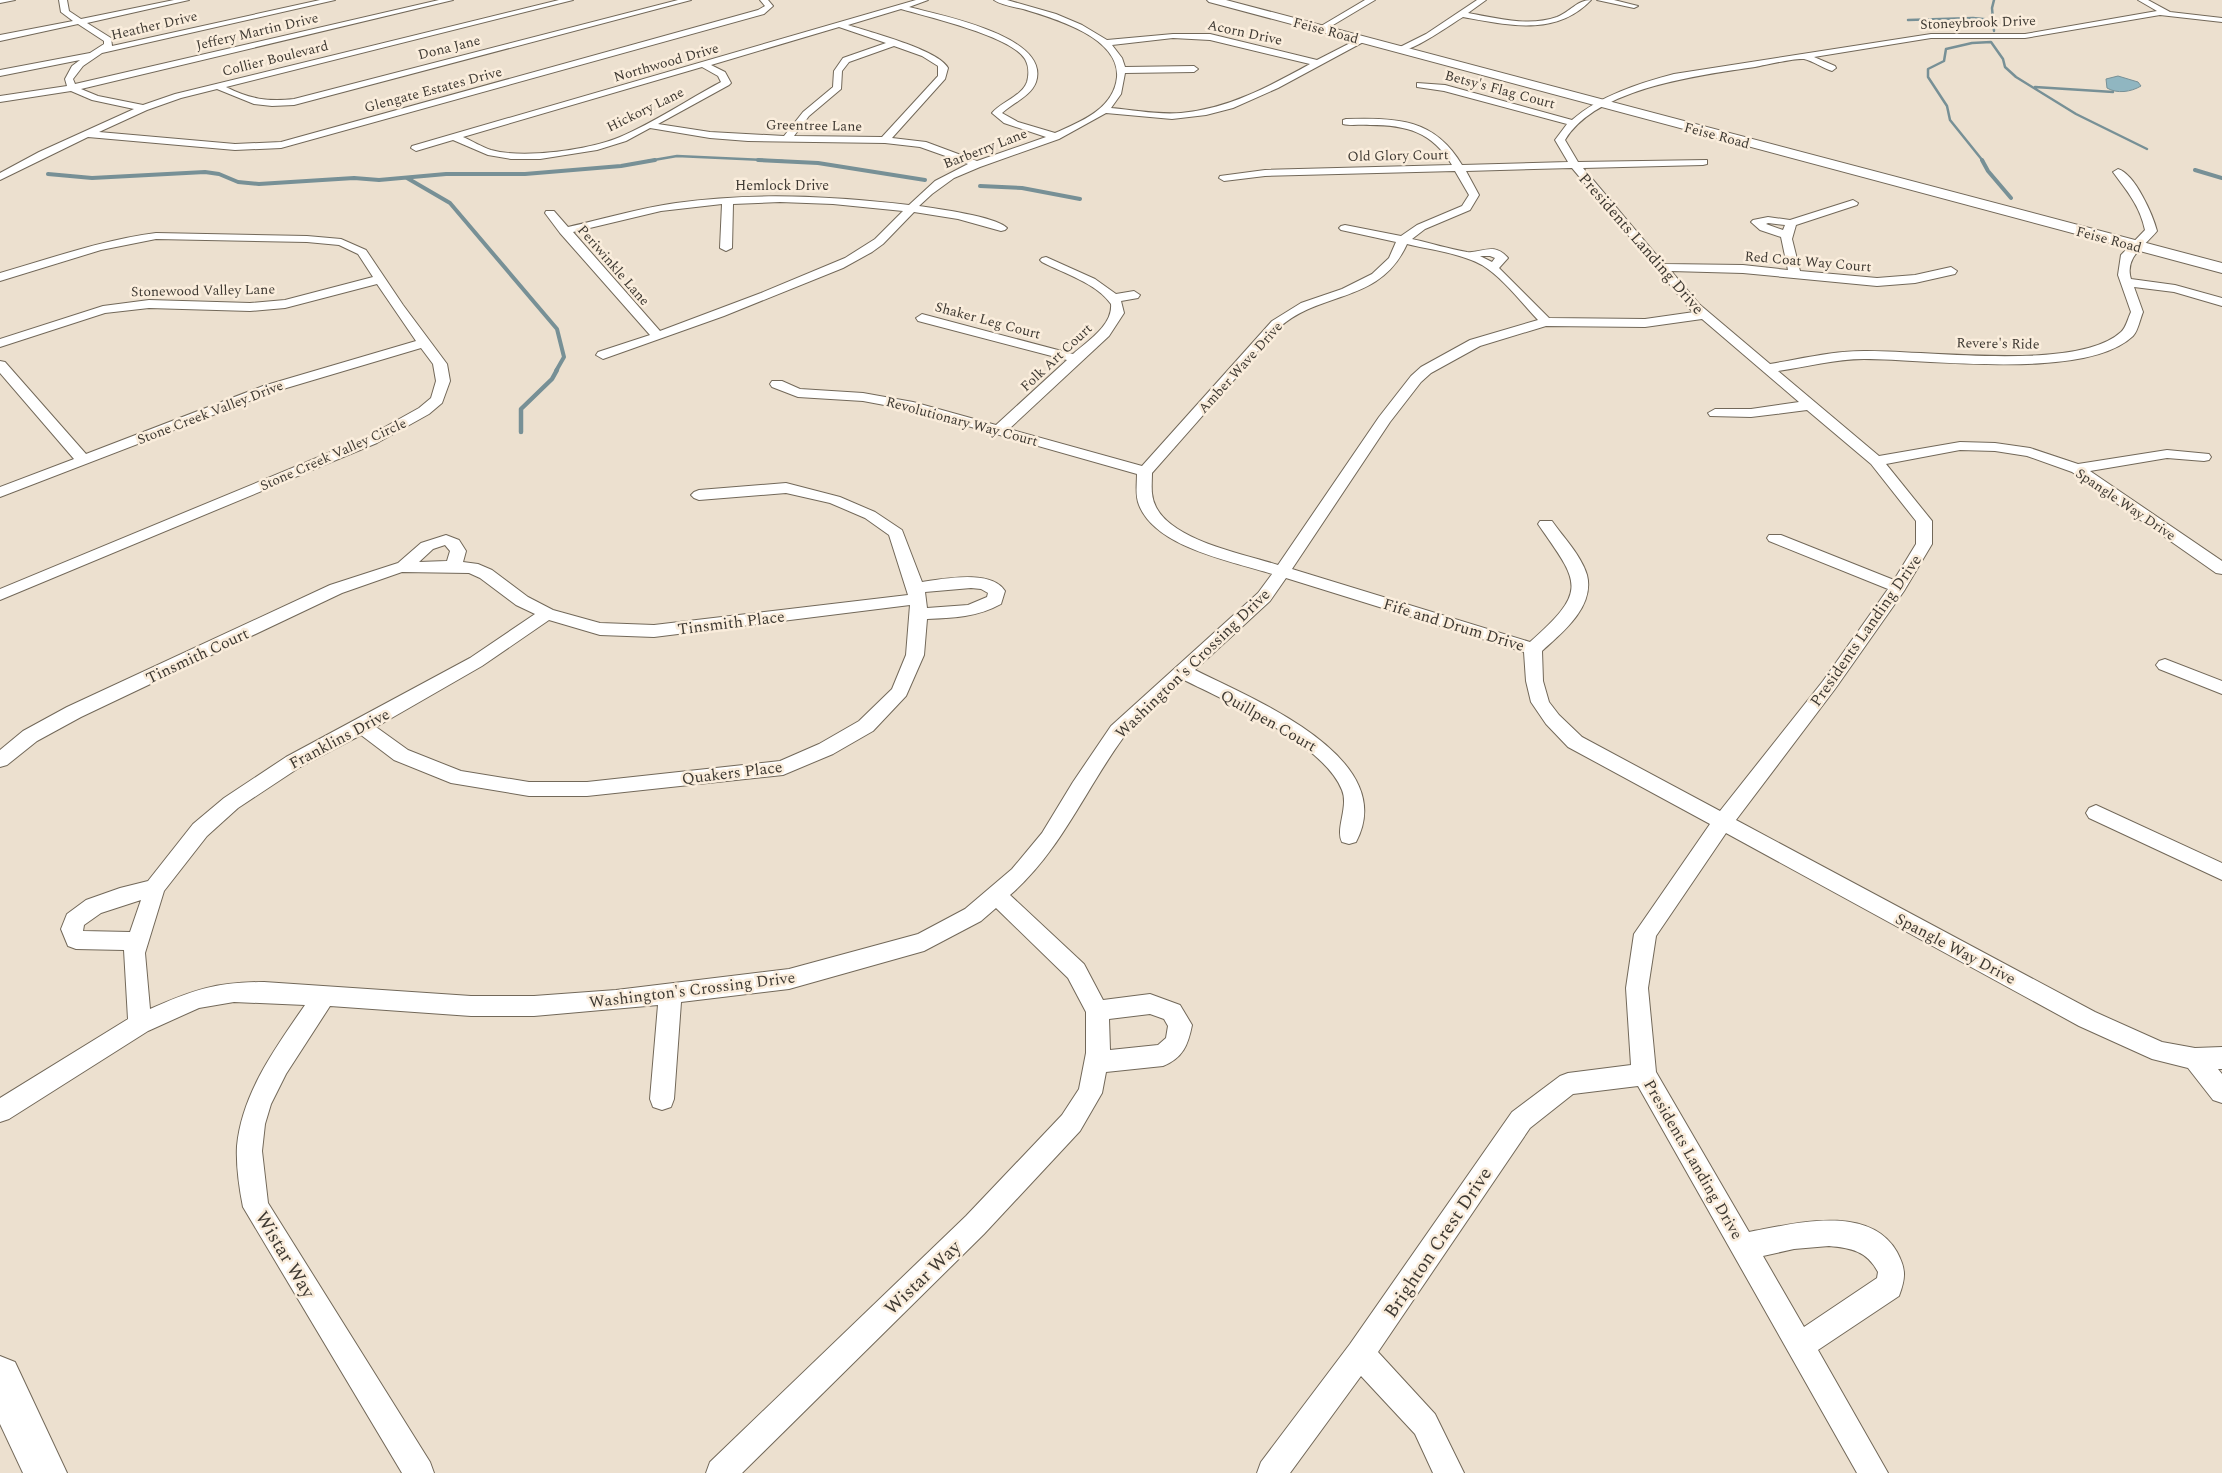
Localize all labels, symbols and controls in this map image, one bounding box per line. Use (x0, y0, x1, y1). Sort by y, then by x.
street label: Heather Drive (109, 5, 200, 46)
street label: Jeffery Martin Drive (194, 7, 321, 56)
street label: Stoneybrook Drive (1920, 10, 2037, 35)
street label: Feise Road (1291, 12, 1361, 49)
street label: Acorn Drive (1206, 14, 1284, 51)
street label: Dona Jane (416, 30, 483, 65)
street label: Collier Boulevard (220, 35, 331, 82)
street label: Northwood Drive (611, 37, 721, 88)
street label: Glengate Estates Drive (362, 61, 504, 118)
street label: Betsy's Flag Court (1442, 65, 1557, 114)
street label: Hickory Lane (603, 82, 688, 137)
street label: Greentree Lane (766, 114, 863, 137)
street label: Feise Road (1682, 117, 1752, 154)
street label: Barberry Lane (940, 123, 1030, 174)
street label: Old Glory Court (1347, 144, 1449, 167)
street label: Presidents Landing Drive (1573, 167, 1710, 320)
street label: Hemlock Drive (735, 175, 829, 196)
street label: Periwinkle Lane (573, 220, 655, 311)
street label: Feise Road (2074, 221, 2144, 258)
street label: Red Coat Way Court (1744, 246, 1872, 277)
street label: Stonewood Valley Lane (131, 279, 276, 302)
street label: Shaker Leg Court (933, 296, 1043, 345)
street label: Amber Wave Drive (1193, 316, 1288, 418)
street label: Folk Art Court (1016, 318, 1097, 396)
street label: Revere's Ride (1956, 332, 2040, 355)
street label: Stone Creek Valley Drive (134, 375, 287, 450)
street label: Revolutionary Way Court (884, 391, 1040, 452)
street label: Stone Creek Valley Circle (257, 413, 410, 496)
street label: Spangle Way Drive (2071, 463, 2180, 546)
street label: Presidents Landing Drive (1804, 550, 1928, 712)
street label: Washington's Crossing Drive (1110, 583, 1276, 744)
street label: Fife and Drum Drive (1380, 592, 1527, 658)
street label: Tinsmith Place (676, 605, 786, 641)
street label: Tinsmith Court (142, 621, 253, 690)
street label: Quillpen Court (1216, 684, 1321, 758)
street label: Franklins Drive (285, 702, 394, 776)
street label: Quakers Place (680, 755, 784, 791)
street label: Spangle Way Drive (1891, 907, 2020, 991)
street label: Washington's Crossing Drive (588, 965, 796, 1015)
street label: Presidents Landing Drive (1637, 1075, 1749, 1244)
street label: Brighton Crest Drive (1377, 1162, 1500, 1324)
street label: Wistar Way (247, 1206, 323, 1305)
street label: Wistar Way (878, 1233, 969, 1322)

